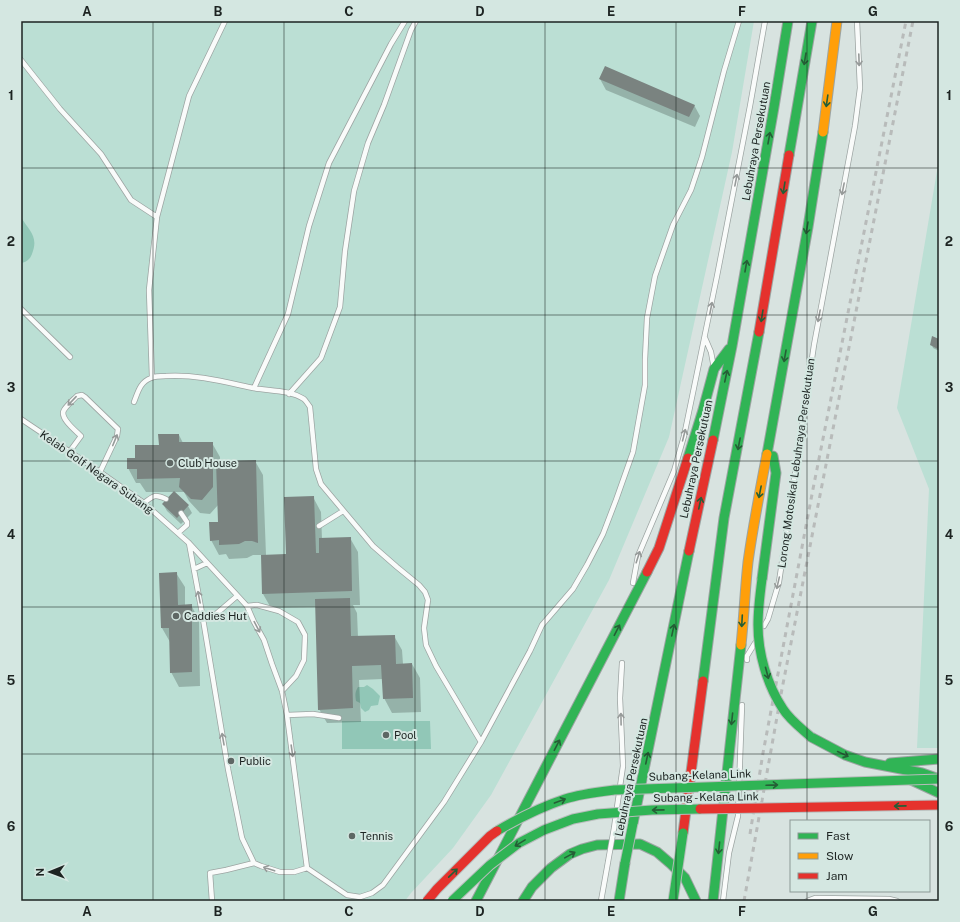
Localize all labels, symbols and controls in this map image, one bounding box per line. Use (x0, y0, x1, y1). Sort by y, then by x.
text: A (82, 4, 92, 19)
text: B (214, 4, 223, 19)
text: C (344, 4, 354, 19)
text: D (475, 4, 485, 19)
text: E (607, 4, 615, 19)
text: F (738, 4, 746, 19)
text: G (868, 4, 878, 19)
one-way arrow (801, 53, 809, 66)
one-way arrow (855, 53, 863, 66)
street label: Lebuhraya Persekutuan (740, 80, 772, 202)
text: 1 (8, 88, 14, 103)
text: 1 (946, 88, 952, 103)
one-way arrow (823, 94, 831, 107)
one-way arrow (765, 132, 773, 145)
one-way arrow (732, 174, 740, 187)
one-way arrow (780, 181, 788, 194)
one-way arrow (839, 182, 847, 195)
one-way arrow (803, 221, 811, 234)
text: 2 (7, 234, 15, 249)
text: 2 (945, 234, 953, 249)
one-way arrow (742, 260, 750, 273)
one-way arrow (707, 302, 715, 315)
one-way arrow (758, 309, 766, 322)
one-way arrow (815, 309, 823, 322)
one-way arrow (780, 349, 788, 362)
street label: Lorong Motosikal Lebuhraya Persekutuan (775, 357, 817, 569)
one-way arrow (722, 370, 730, 383)
text: 3 (7, 380, 16, 395)
text: 3 (945, 380, 954, 395)
one-way arrow (67, 396, 77, 406)
street label: Lebuhraya Persekutuan (678, 399, 714, 519)
street label: Kelab Golf Negara Subang (38, 428, 156, 516)
one-way arrow (681, 429, 689, 442)
one-way arrow (112, 435, 119, 447)
one-way arrow (734, 437, 742, 450)
place label: Club House (178, 457, 237, 469)
marker: Club House (165, 458, 175, 468)
one-way arrow (756, 485, 764, 498)
one-way arrow (696, 497, 704, 510)
text: 4 (7, 527, 16, 542)
text: 4 (945, 527, 954, 542)
one-way arrow (635, 551, 643, 563)
one-way arrow (773, 576, 781, 589)
one-way arrow (195, 591, 203, 604)
place label: Caddies Hut (184, 610, 247, 622)
marker: Caddies Hut (171, 611, 181, 621)
one-way arrow (738, 614, 745, 627)
one-way arrow (253, 621, 261, 633)
one-way arrow (614, 624, 621, 636)
one-way arrow (670, 624, 678, 637)
one-way arrow (764, 666, 771, 679)
text: 5 (7, 673, 16, 688)
text: 5 (945, 673, 954, 688)
one-way arrow (729, 712, 736, 725)
one-way arrow (617, 713, 625, 726)
street label: Lebuhraya Persekutuan (613, 717, 649, 837)
place label: Pool (394, 729, 417, 741)
marker: Pool (381, 730, 391, 740)
one-way arrow (219, 733, 227, 746)
one-way arrow (554, 739, 561, 751)
one-way arrow (288, 744, 296, 757)
one-way arrow (836, 751, 848, 758)
one-way arrow (643, 752, 651, 765)
place label: Public (239, 755, 271, 767)
marker: Public (226, 756, 236, 766)
street label: Subang-Kelana Link (648, 767, 752, 783)
one-way arrow (765, 781, 778, 788)
street label: Subang - Kelana Link (653, 790, 759, 804)
one-way arrow (553, 797, 565, 805)
one-way arrow (894, 802, 907, 809)
one-way arrow (652, 806, 665, 814)
text: 6 (7, 819, 16, 834)
text: 6 (945, 819, 954, 834)
legend (790, 820, 930, 892)
text: Fast (826, 829, 851, 843)
place label: Tennis (360, 830, 393, 842)
marker: Tennis (347, 831, 357, 841)
one-way arrow (514, 840, 526, 848)
one-way arrow (715, 841, 722, 854)
text: Slow (826, 849, 854, 863)
one-way arrow (564, 850, 576, 858)
north arrow (30, 852, 70, 892)
one-way arrow (263, 865, 276, 872)
text: N (34, 868, 46, 877)
one-way arrow (448, 868, 458, 878)
text: Jam (826, 869, 848, 883)
text: A (82, 904, 92, 919)
text: B (214, 904, 223, 919)
text: C (344, 904, 354, 919)
text: D (475, 904, 485, 919)
text: E (607, 904, 615, 919)
text: F (738, 904, 746, 919)
text: G (868, 904, 878, 919)

